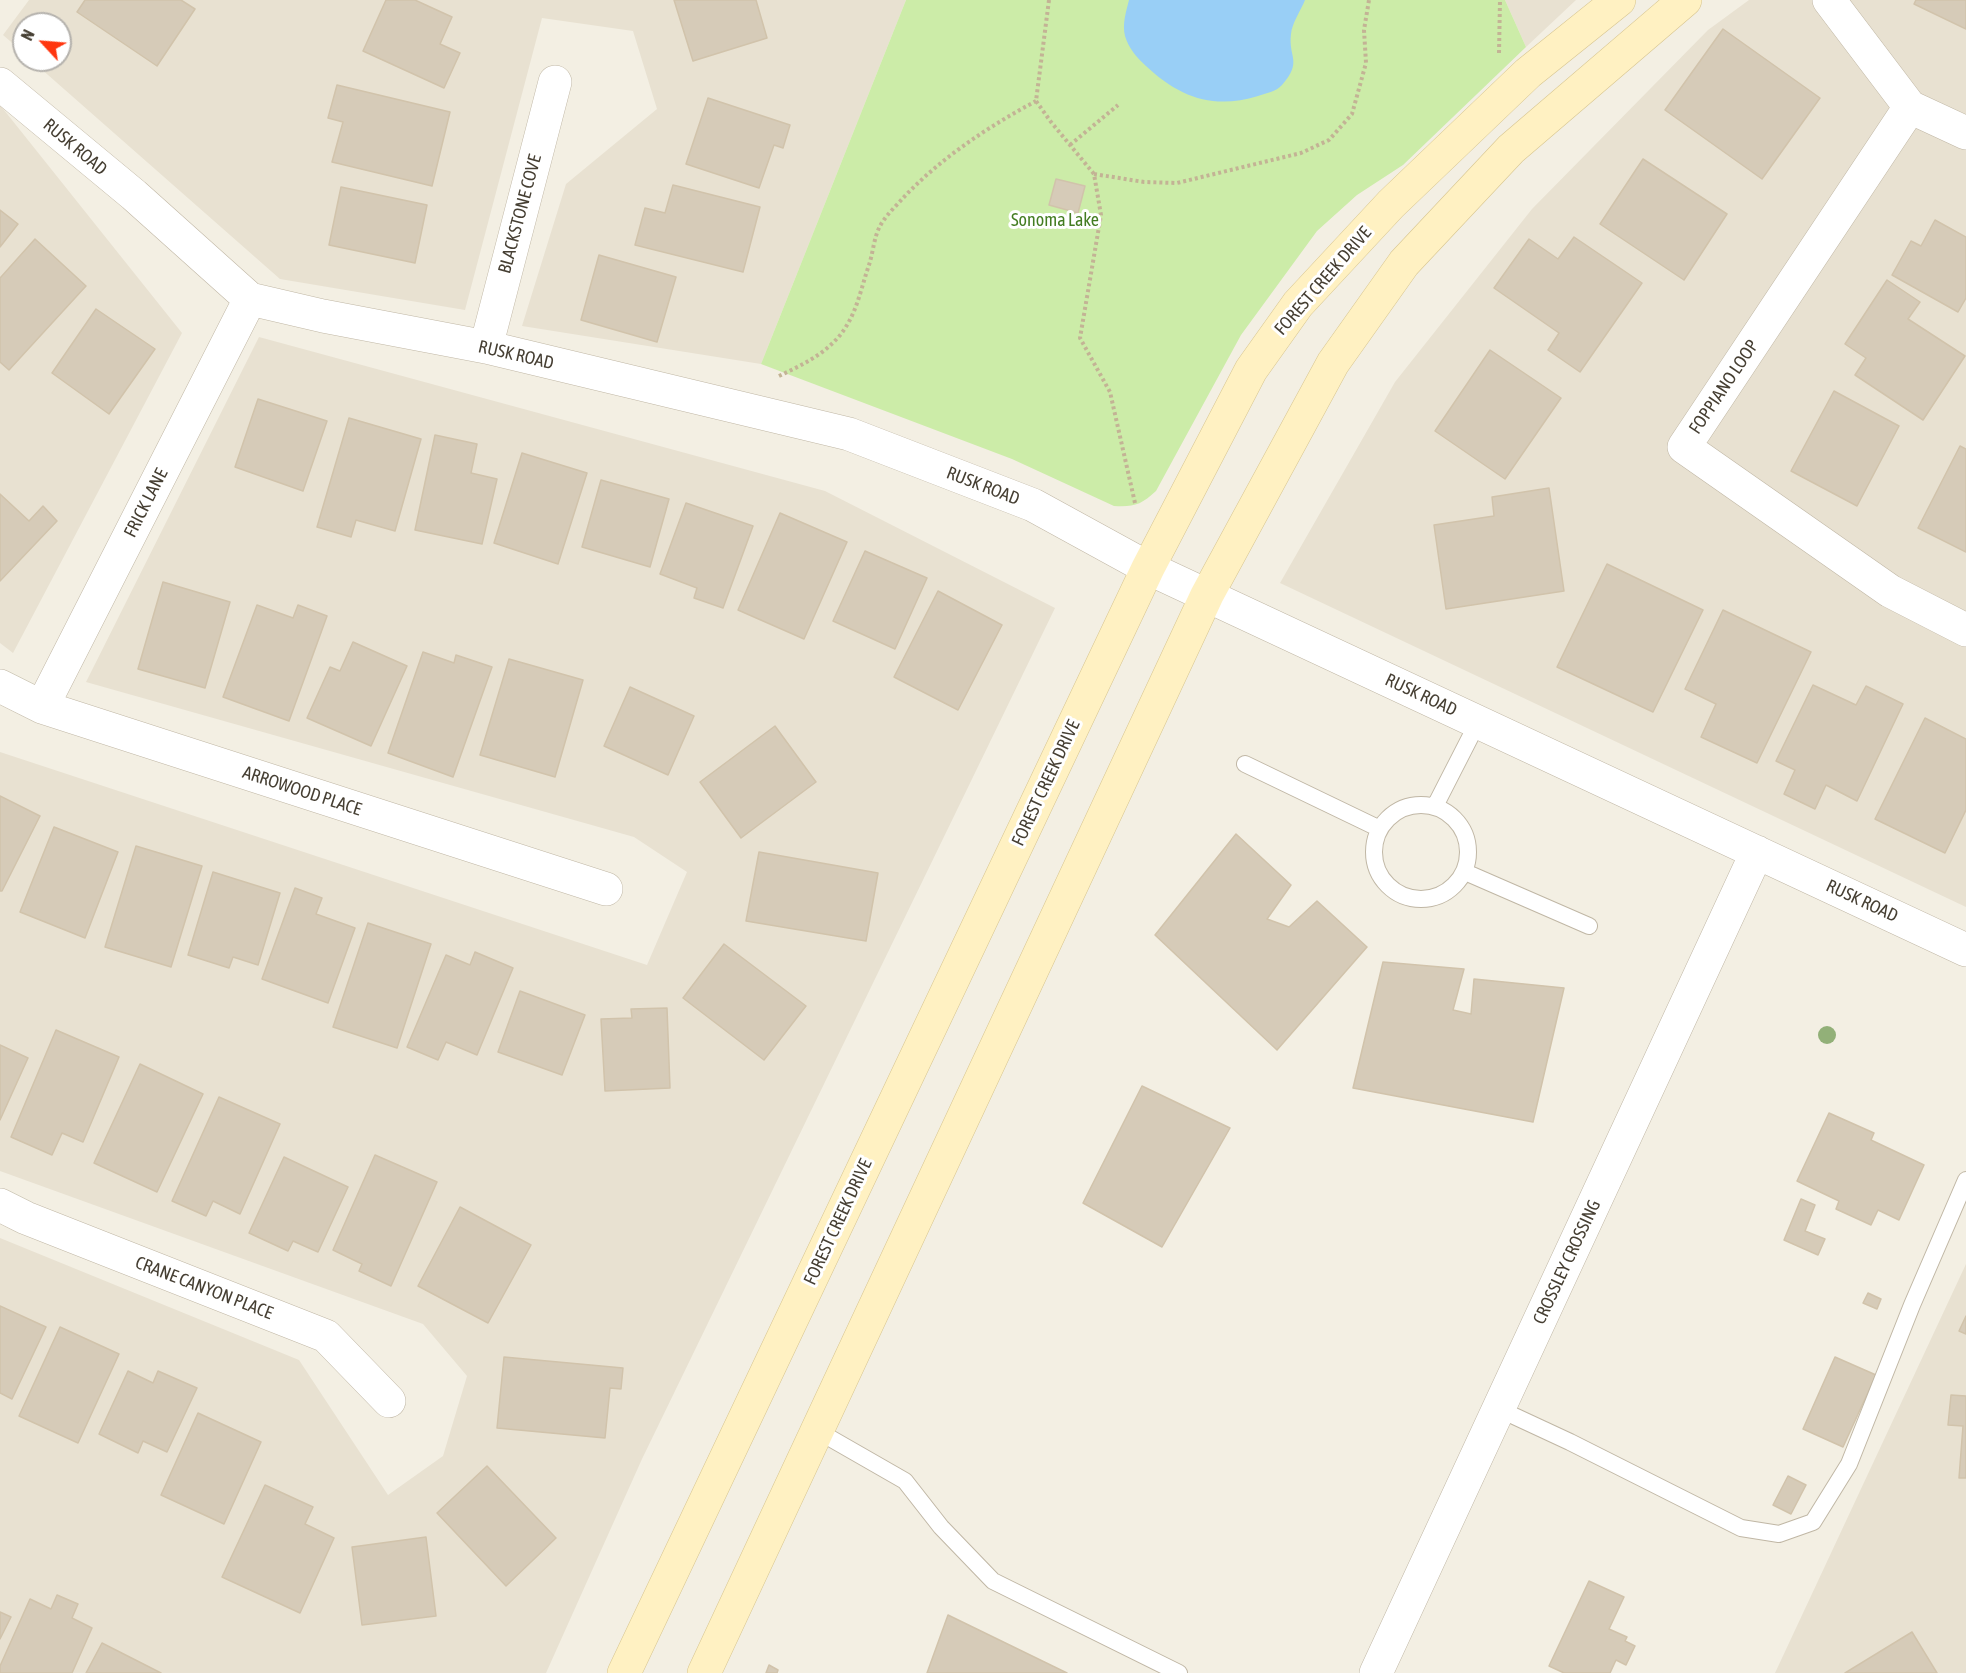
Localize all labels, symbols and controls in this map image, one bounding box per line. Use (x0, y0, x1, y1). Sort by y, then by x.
north arrow (12, 12, 72, 72)
text: N (17, 27, 38, 43)
street label: RUSK ROAD (39, 114, 111, 180)
street label: BLACKSTONE COVE (494, 152, 546, 276)
park label: Sonoma Lake (1011, 209, 1099, 231)
street label: FOREST CREEK DRIVE (1270, 223, 1376, 339)
street label: RUSK ROAD (476, 336, 556, 374)
street label: FOPPIANO LOOP (1685, 336, 1763, 438)
street label: RUSK ROAD (943, 462, 1023, 510)
street label: FRICK LANE (120, 465, 172, 541)
street label: RUSK ROAD (1382, 669, 1460, 721)
street label: FOREST CREEK DRIVE (1007, 717, 1085, 849)
street label: ARROWOOD PLACE (240, 762, 364, 820)
street label: RUSK ROAD (1823, 875, 1901, 927)
street label: FOREST CREEK DRIVE (799, 1156, 877, 1288)
street label: CROSSLEY CROSSING (1529, 1196, 1605, 1328)
street label: CRANE CANYON PLACE (132, 1252, 276, 1324)

